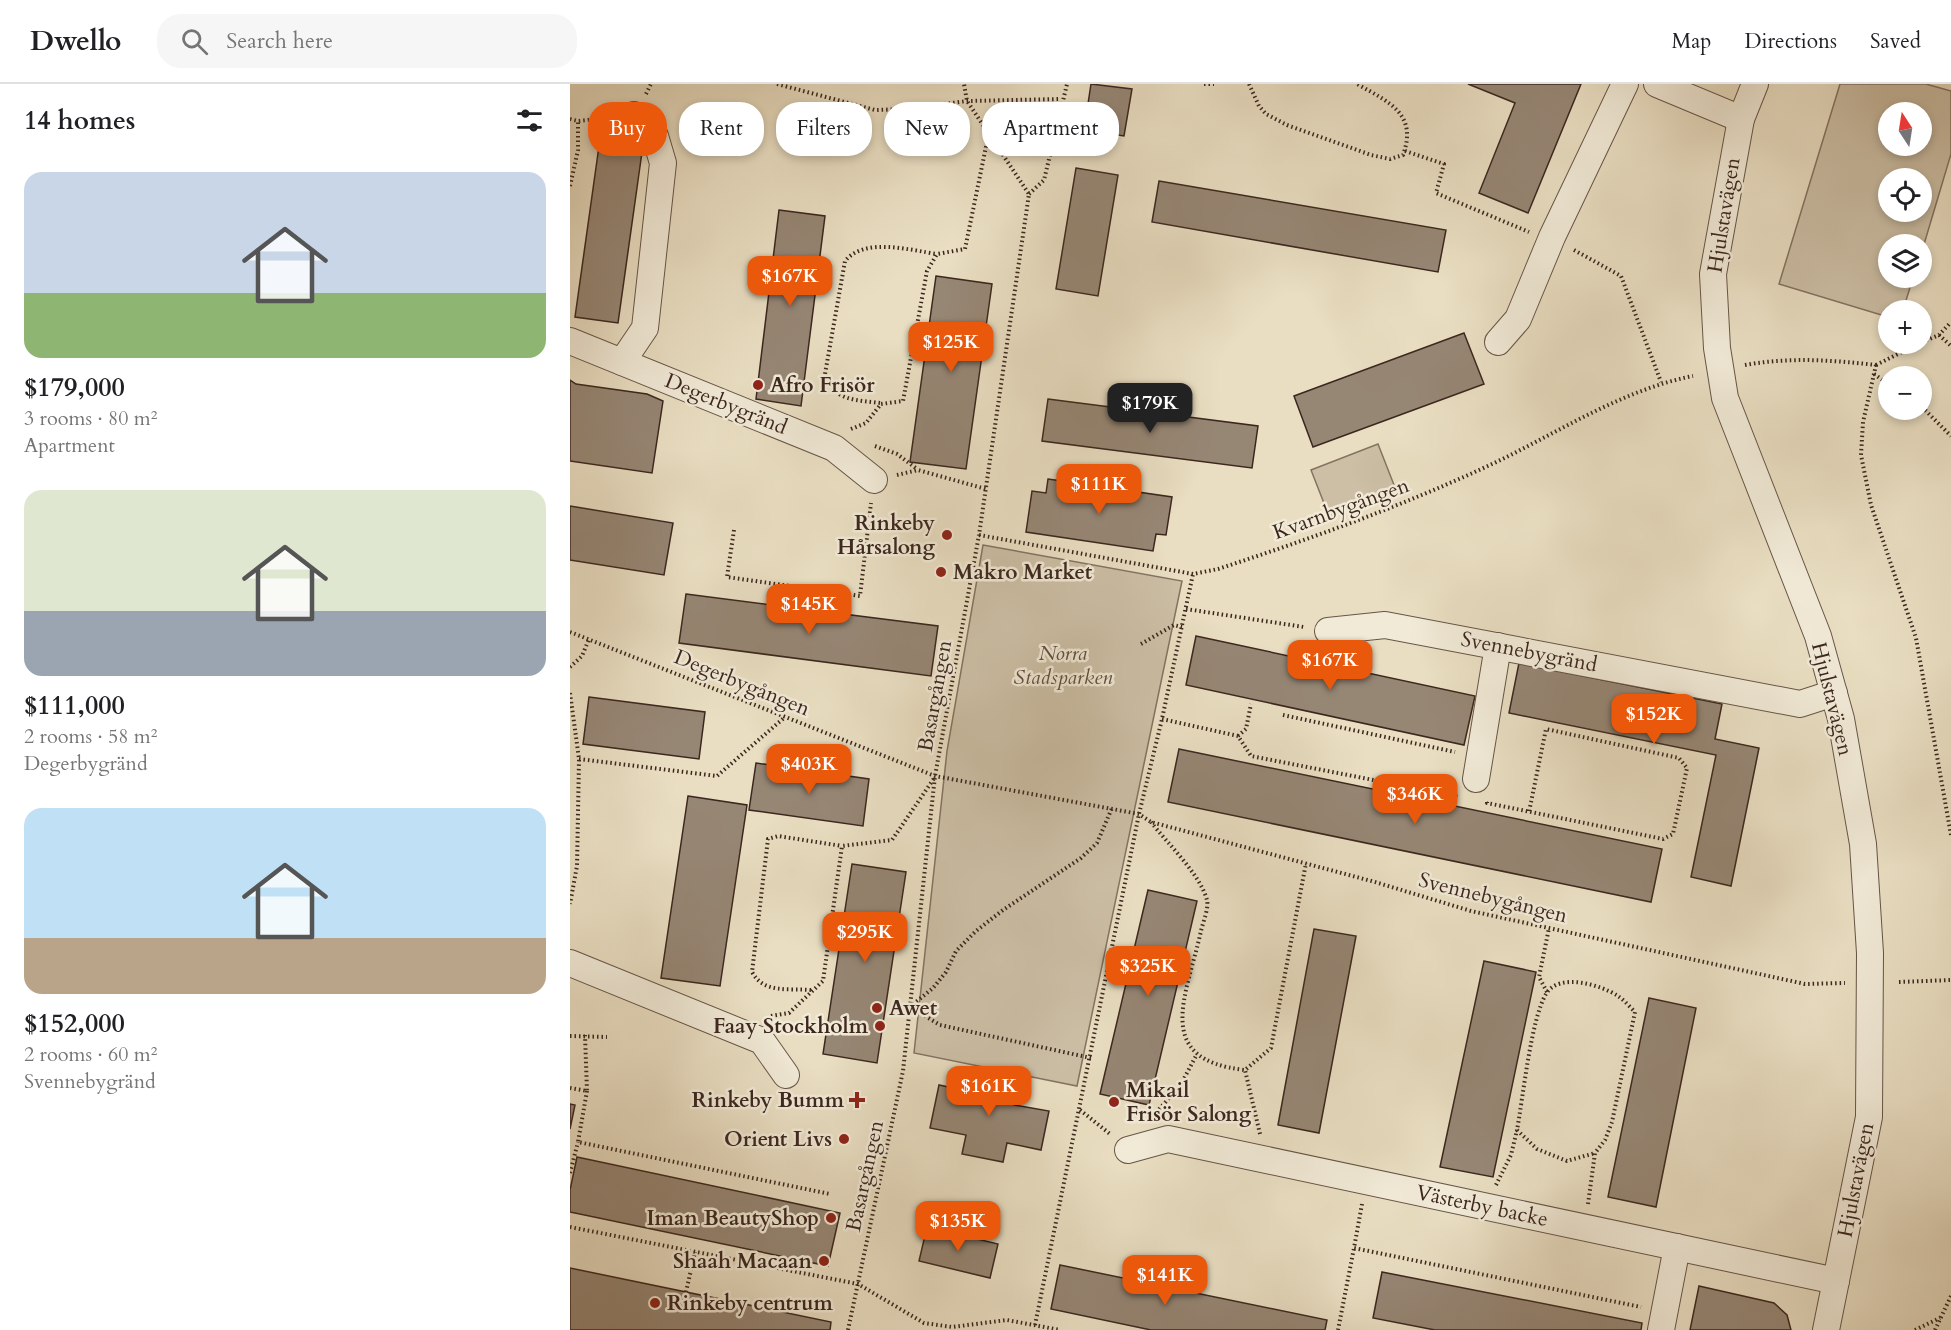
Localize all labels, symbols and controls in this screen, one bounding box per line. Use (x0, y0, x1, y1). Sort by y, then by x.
search box (157, 14, 577, 68)
text: Dwello (30, 22, 121, 60)
icon: search (178, 25, 211, 58)
text: Search here (226, 26, 333, 56)
text: Map (1671, 27, 1711, 56)
text: Directions (1744, 27, 1837, 56)
text: Saved (1870, 27, 1921, 56)
chip: Buy (588, 102, 667, 156)
chip: Rent (679, 102, 764, 156)
chip: Filters (776, 102, 872, 156)
chip: New (884, 102, 970, 156)
chip: Apartment (982, 102, 1119, 156)
north arrow (1878, 102, 1932, 156)
map controls (1878, 102, 1932, 420)
text: 14 homes (24, 103, 135, 138)
icon: filters (513, 104, 546, 137)
street label: Hjulstavägen (1701, 155, 1747, 275)
button: locate (1878, 168, 1932, 222)
icon: home (231, 211, 339, 319)
button: layers (1878, 234, 1932, 288)
pin: $167K (748, 256, 832, 307)
text: $167K (761, 262, 819, 289)
button: + (1878, 300, 1932, 354)
pin: $125K (909, 322, 993, 373)
text: $125K (922, 328, 980, 355)
street label: Degerbygränd (660, 366, 792, 442)
button: − (1878, 366, 1932, 420)
text: $179,000 (24, 370, 125, 405)
place label: Afro Frisör (770, 371, 875, 400)
marker: Afro Frisör (751, 378, 765, 392)
pin: $179K (1108, 383, 1192, 434)
text: $179K (1121, 389, 1179, 416)
text: 3 rooms · 80 m² (24, 405, 157, 432)
text: Apartment (24, 432, 115, 459)
pin: $111K (1057, 464, 1141, 515)
text: $111K (1070, 470, 1128, 497)
street label: Kvarnbygången (1269, 471, 1413, 547)
place label: Rinkeby Hårsalong (837, 509, 935, 562)
marker: Rinkeby Hårsalong (940, 528, 954, 542)
icon: home (231, 529, 339, 637)
place label: Makro Market (953, 558, 1093, 587)
marker: Makro Market (934, 565, 948, 579)
pin: $145K (767, 584, 851, 635)
text: $145K (780, 590, 838, 617)
street label: Svennebygränd (1458, 625, 1600, 679)
street label: Basargången (911, 638, 959, 754)
park label: Norra Stadsparken (1013, 639, 1113, 692)
street label: Hjulstavägen (1804, 639, 1860, 759)
pin: $167K (1288, 640, 1372, 691)
street label: Degerbygången (670, 643, 814, 723)
text: $167K (1301, 646, 1359, 673)
text: $111,000 (24, 688, 125, 723)
pin: $152K (1612, 694, 1696, 745)
text: $152K (1625, 700, 1683, 727)
text: 2 rooms · 58 m² (24, 723, 157, 750)
pin: $403K (767, 744, 851, 795)
text: Degerbygränd (24, 750, 148, 777)
text: $403K (780, 750, 838, 777)
pin: $346K (1373, 774, 1457, 825)
text: $346K (1386, 780, 1444, 807)
icon: home (231, 847, 339, 955)
street label: Svennebygången (1416, 865, 1571, 931)
pin: $295K (823, 912, 907, 963)
text: $295K (836, 918, 894, 945)
pin: $325K (1106, 946, 1190, 997)
text: $325K (1119, 952, 1177, 979)
place label: Awet (889, 994, 938, 1023)
marker: Awet (870, 1001, 884, 1015)
text: $152,000 (24, 1006, 125, 1041)
place label: Faay Stockholm (713, 1012, 869, 1041)
marker: Faay Stockholm (873, 1019, 887, 1033)
text: 2 rooms · 60 m² (24, 1041, 157, 1068)
pin: $161K (947, 1066, 1031, 1117)
text: Svennebygränd (24, 1068, 156, 1095)
text: $161K (960, 1072, 1018, 1099)
place label: Mikail Frisör Salong (1126, 1076, 1252, 1129)
place label: Rinkeby Bumm (692, 1086, 845, 1115)
marker: Rinkeby Bumm (848, 1091, 866, 1109)
marker: Mikail Frisör Salong (1107, 1095, 1121, 1109)
street label: Basargången (839, 1118, 891, 1234)
street label: Hjulstavägen (1831, 1120, 1881, 1240)
place label: Orient Livs (724, 1125, 832, 1154)
marker: Orient Livs (837, 1132, 851, 1146)
street label: Västerby backe (1413, 1178, 1551, 1234)
pin: $135K (916, 1201, 1000, 1252)
place label: Iman BeautyShop (647, 1204, 819, 1233)
text: $135K (929, 1207, 987, 1234)
marker: Iman BeautyShop (824, 1211, 838, 1225)
place label: Shaah Macaan (673, 1247, 813, 1276)
marker: Shaah Macaan (817, 1254, 831, 1268)
pin: $141K (1123, 1255, 1207, 1306)
text: $141K (1136, 1261, 1194, 1288)
place label: Rinkeby centrum (667, 1289, 834, 1318)
marker: Rinkeby centrum (648, 1296, 662, 1310)

